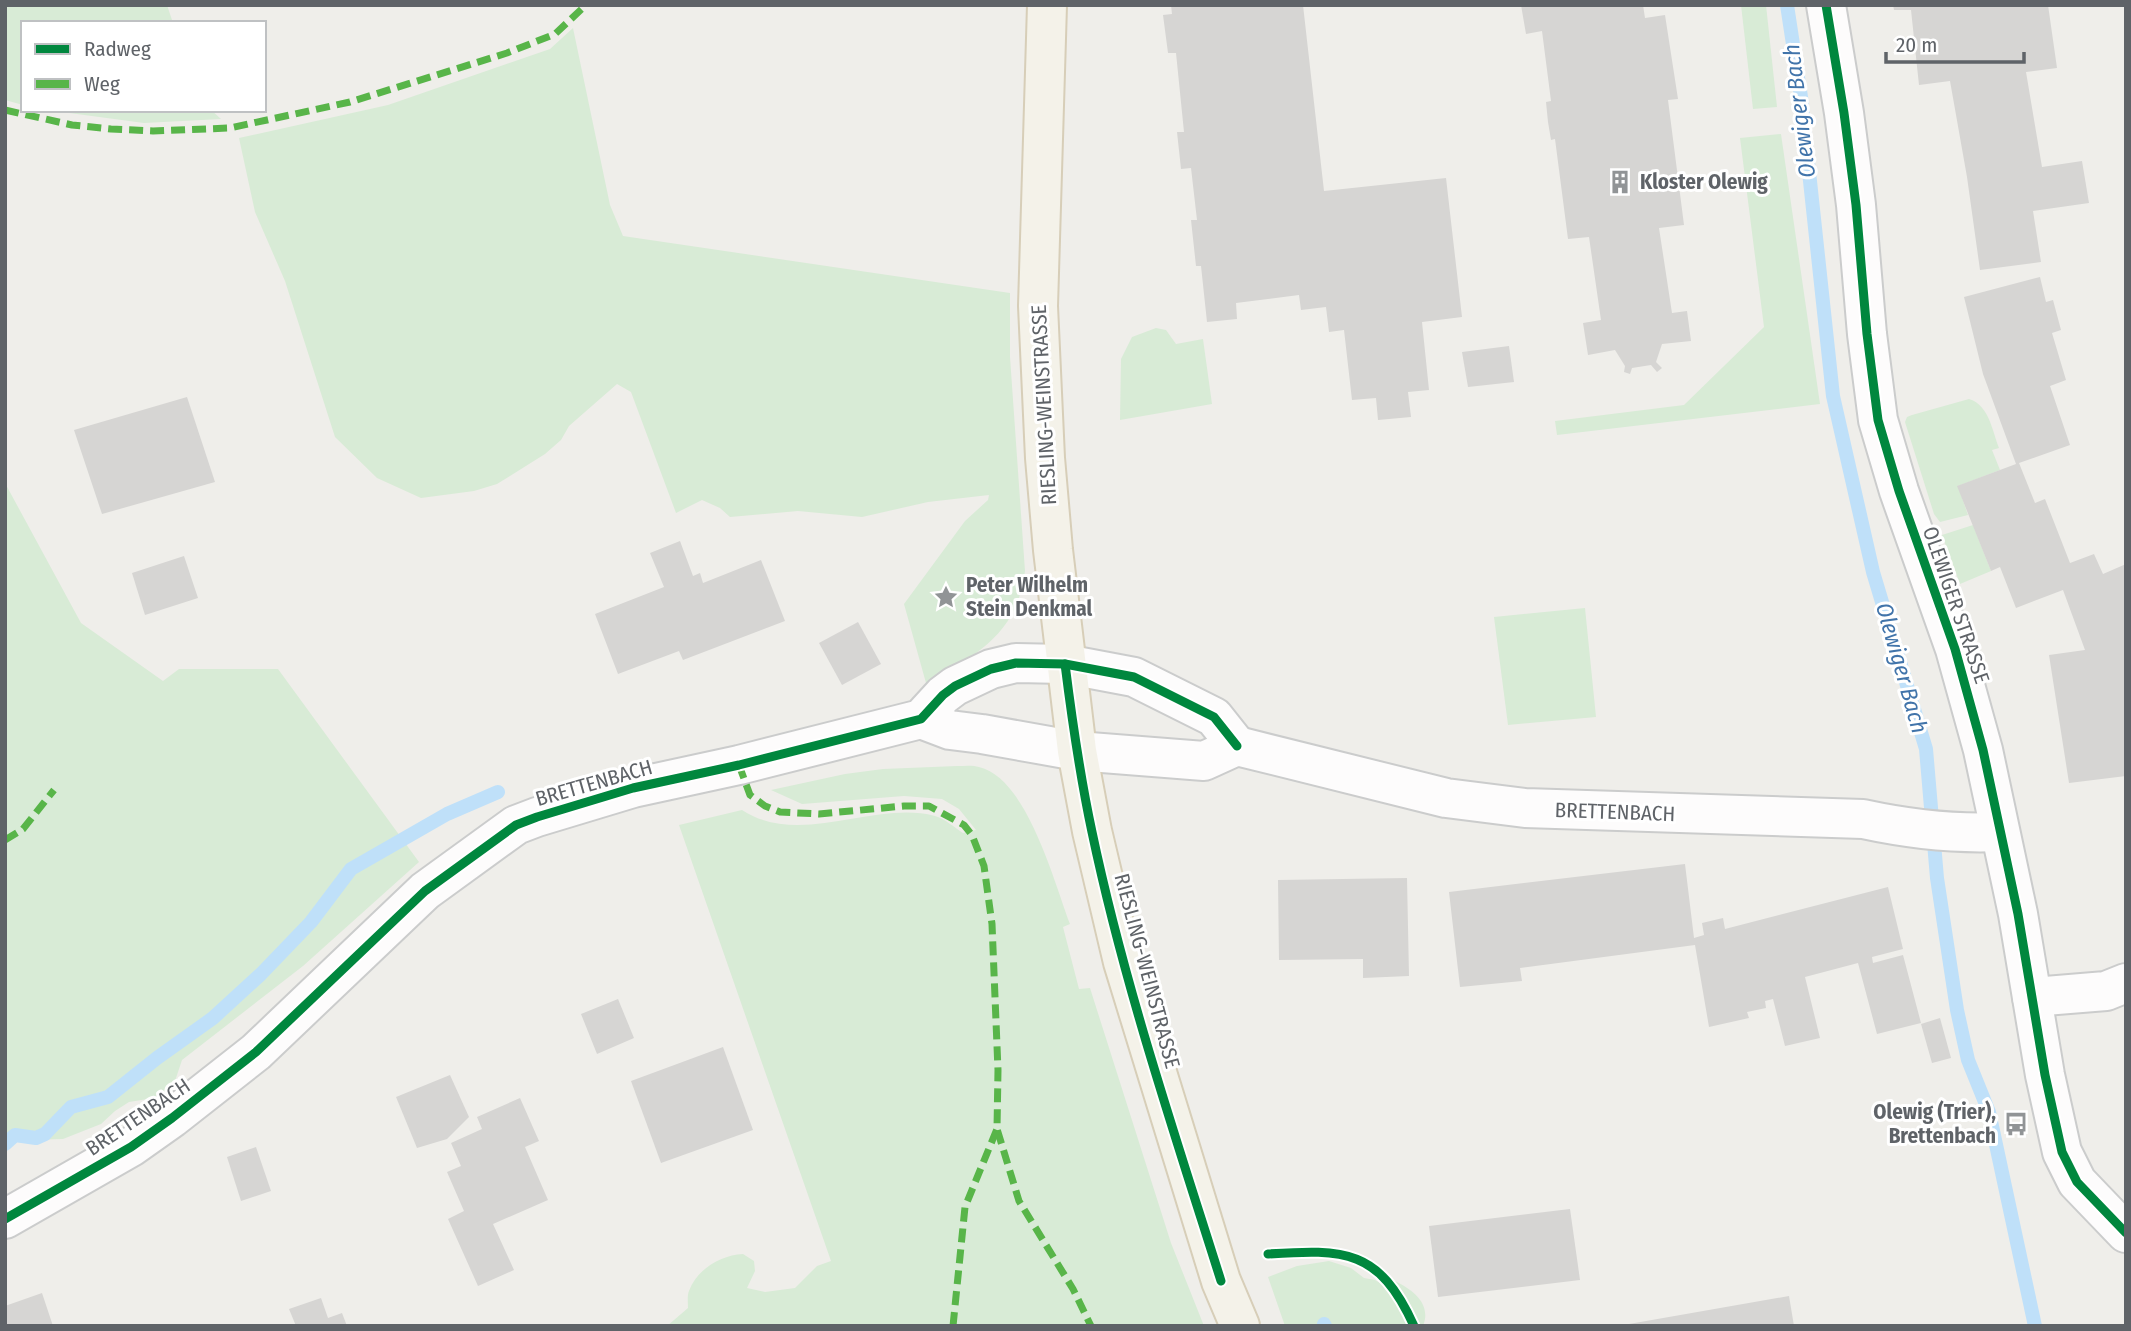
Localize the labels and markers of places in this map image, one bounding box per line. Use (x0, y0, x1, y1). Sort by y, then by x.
building icon: Kloster Olewig (1606, 168, 1634, 196)
place label: Kloster Olewig (1640, 169, 1768, 195)
place label: Peter Wilhelm Stein Denkmal (966, 572, 1092, 622)
place icon: Peter Wilhelm Stein Denkmal (932, 583, 960, 611)
place label: Olewig (Trier), Brettenbach (1873, 1099, 1996, 1149)
bus stop icon: Olewig (Trier), Brettenbach (2002, 1110, 2030, 1138)

